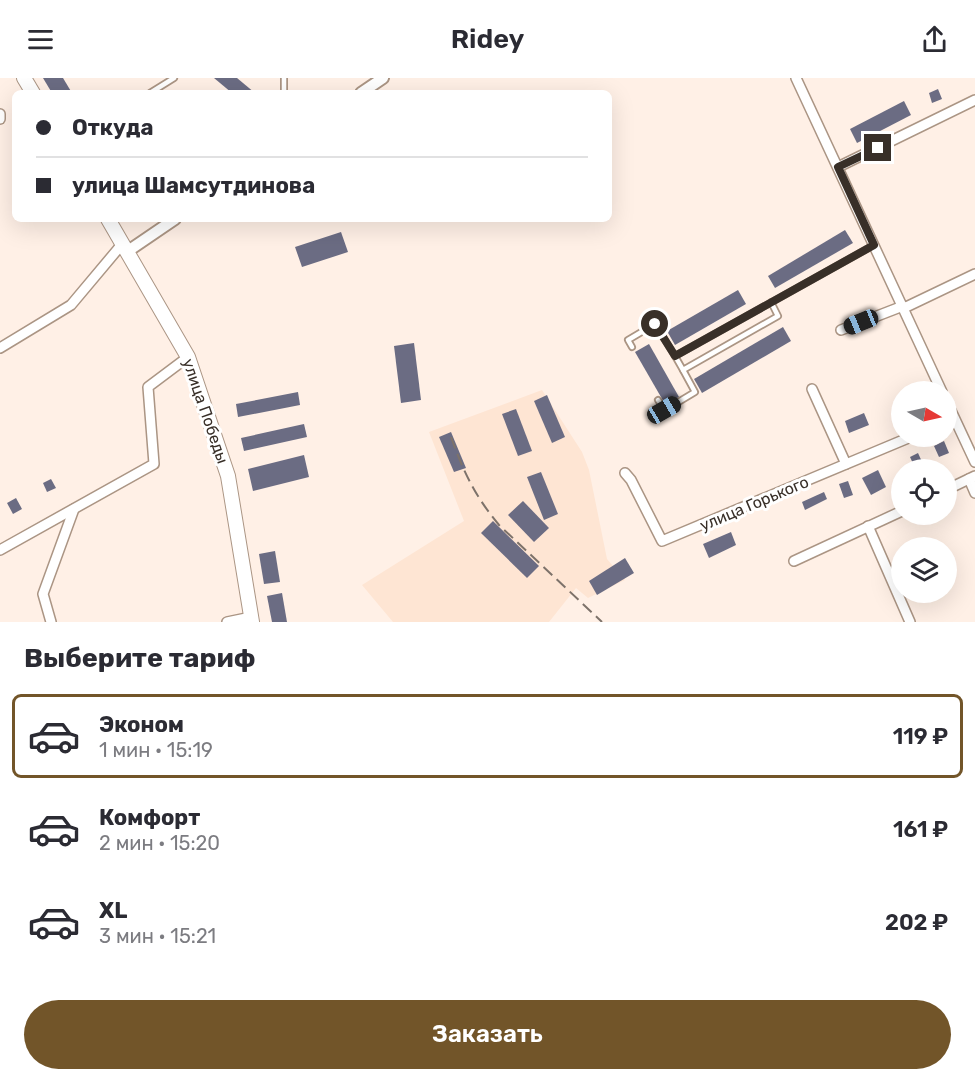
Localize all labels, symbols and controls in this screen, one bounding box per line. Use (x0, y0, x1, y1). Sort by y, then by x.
icon: menu (24, 23, 57, 56)
text: Ridey (451, 23, 524, 55)
icon: share (918, 23, 951, 56)
text: Откуда (72, 114, 154, 141)
route end (864, 134, 891, 161)
text: улица Шамсутдинова (72, 172, 315, 199)
car (841, 307, 881, 337)
route start (641, 310, 668, 337)
street label: улица Победы (179, 356, 232, 466)
north arrow (891, 381, 957, 447)
map controls (891, 381, 957, 603)
car (644, 393, 684, 427)
button: locate (891, 459, 957, 525)
street label: улица Горького (697, 472, 811, 535)
button: layers (891, 537, 957, 603)
text: Выберите тариф (24, 642, 255, 674)
icon: car (27, 709, 81, 763)
text: Эконом (99, 711, 184, 738)
text: 119 ₽ (893, 723, 948, 750)
text: 1 мин · 15:19 (99, 738, 213, 762)
icon: car (27, 802, 81, 856)
text: Комфорт (99, 804, 200, 831)
text: 161 ₽ (893, 816, 948, 843)
text: 2 мин · 15:20 (99, 831, 220, 855)
icon: car (27, 895, 81, 949)
text: XL (99, 897, 127, 924)
text: 202 ₽ (885, 909, 948, 936)
text: 3 мин · 15:21 (99, 924, 216, 948)
button: Заказать (24, 1000, 951, 1069)

